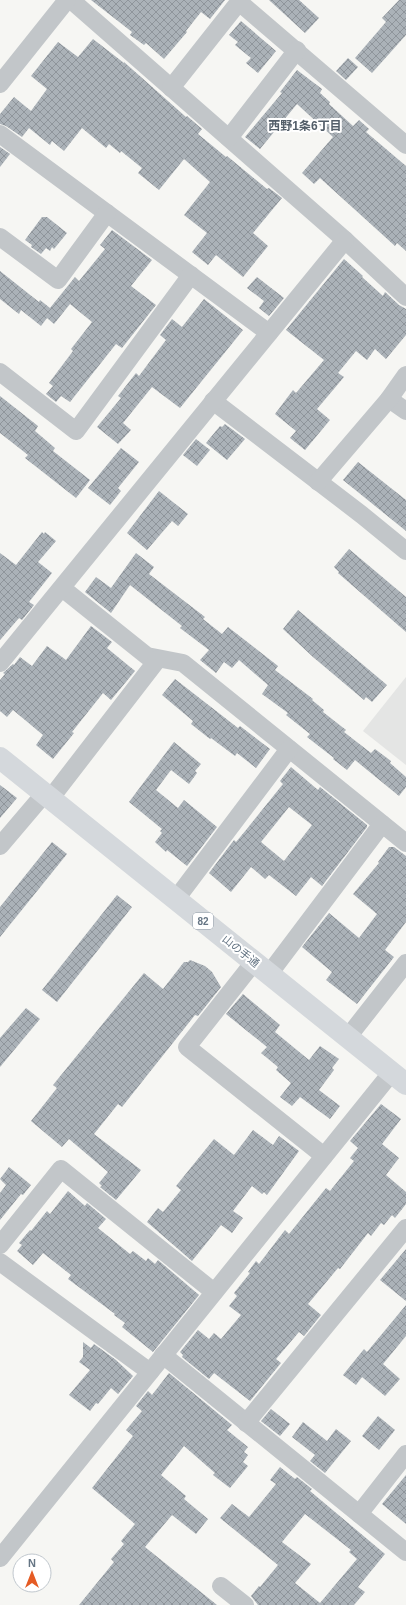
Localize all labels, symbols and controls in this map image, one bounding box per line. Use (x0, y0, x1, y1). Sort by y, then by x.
district label: 西野1条6丁目 (268, 119, 342, 133)
road number: 82 (193, 913, 213, 929)
street label: 山の手通 (220, 932, 262, 970)
north arrow (12, 1553, 52, 1593)
text: N (28, 1557, 36, 1569)

